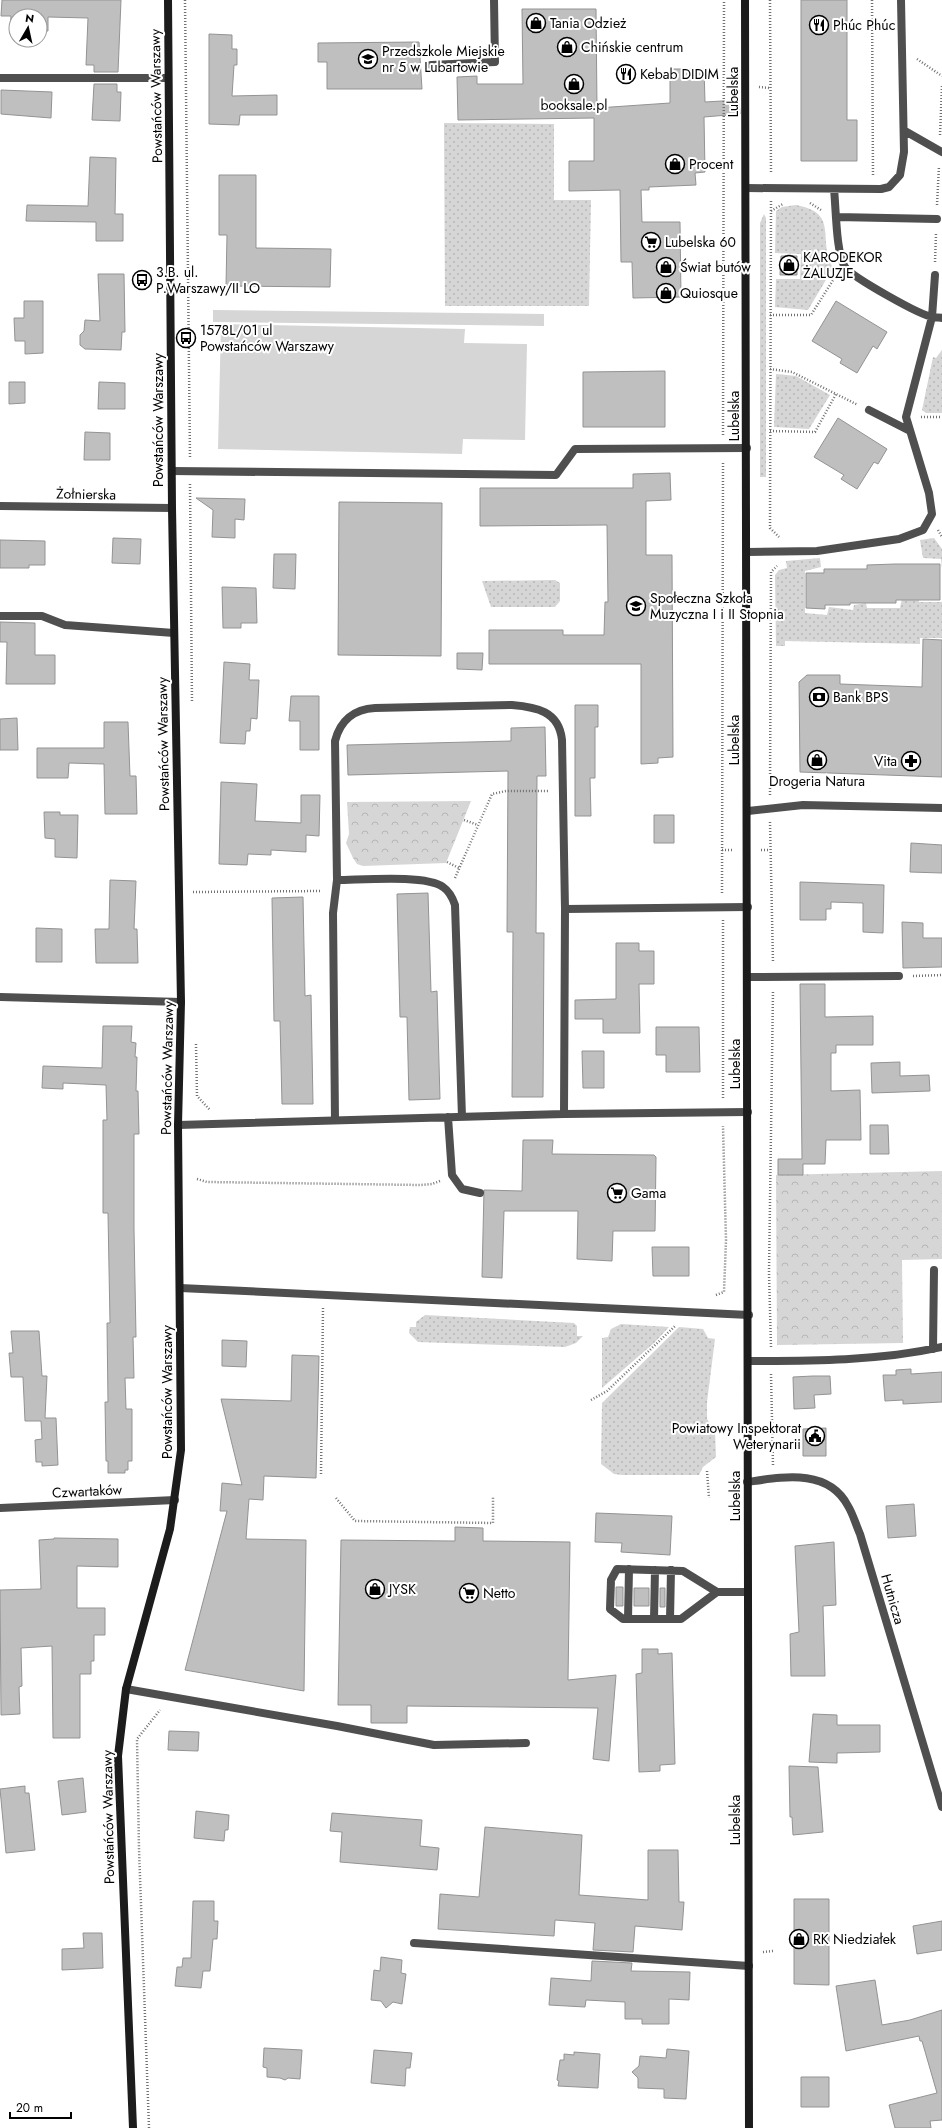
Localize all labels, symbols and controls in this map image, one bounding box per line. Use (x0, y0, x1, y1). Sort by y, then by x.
north arrow (8, 8, 48, 48)
text: N (24, 10, 35, 27)
shop icon: Tania Odzież (525, 12, 547, 34)
place label: Tania Odzież (550, 13, 627, 33)
restaurant icon: Phúc Phúc (808, 14, 830, 36)
place label: Phúc Phúc (833, 15, 895, 35)
street label: Powstańców Warszawy (145, 28, 167, 163)
shop icon: Chińskie centrum (556, 36, 578, 58)
place label: Chińskie centrum (581, 37, 683, 57)
place label: Przedszkole Miejskie nr 5 w Lubartowie (382, 41, 505, 77)
school or university icon: Przedszkole Miejskie nr 5 w Lubartowie (357, 48, 379, 70)
restaurant icon: Kebab DIDIM (615, 63, 637, 85)
place label: Kebab DIDIM (640, 64, 719, 84)
street label: Lubelska (723, 67, 743, 117)
shop icon: booksale.pl (563, 73, 585, 95)
place label: booksale.pl (541, 95, 607, 115)
shop icon: Procent (664, 153, 686, 175)
place label: Procent (689, 154, 734, 174)
supermarket icon: Lubelska 60 (640, 231, 662, 253)
place label: Lubelska 60 (665, 232, 736, 252)
place label: KARODEKOR ŻALUZJE (803, 247, 883, 283)
shop icon: KARODEKOR ŻALUZJE (778, 254, 800, 276)
shop icon: Świat butów (655, 256, 677, 278)
place label: Świat butów (680, 257, 751, 277)
place label: 3.B. ul. P.Warszawy/II LO (156, 262, 260, 298)
bus stop icon: 3.B. ul. P.Warszawy/II LO (131, 269, 153, 291)
shop icon: Quiosque (655, 282, 677, 304)
place label: Quiosque (680, 283, 738, 303)
place label: 1578L/01 ul Powstańców Warszawy (200, 320, 335, 356)
bus stop icon: 1578L/01 ul Powstańców Warszawy (175, 327, 197, 349)
street label: Powstańców Warszawy (148, 352, 168, 487)
street label: Lubelska (724, 391, 744, 441)
street label: Żołnierska (56, 483, 116, 505)
place label: Społeczna Szkoła Muzyczna I i II Stopnia (650, 588, 784, 624)
school or university icon: Społeczna Szkoła Muzyczna I i II Stopnia (625, 595, 647, 617)
street label: Powstańców Warszawy (152, 676, 174, 811)
bank icon: Bank BPS (808, 686, 830, 708)
place label: Bank BPS (833, 687, 889, 707)
street label: Lubelska (724, 715, 744, 765)
shop icon: Drogeria Natura (806, 749, 828, 771)
pharmacy icon: Vita (900, 750, 922, 772)
place label: Vita (874, 751, 897, 771)
place label: Drogeria Natura (769, 771, 865, 791)
street label: Powstańców Warszawy (156, 1000, 178, 1135)
street label: Lubelska (725, 1039, 745, 1089)
supermarket icon: Gama (606, 1182, 628, 1204)
place label: Gama (631, 1183, 666, 1203)
street label: Powstańców Warszawy (157, 1324, 177, 1459)
place label: Powiatowy Inspektorat Weterynarii (672, 1418, 802, 1454)
public building icon: Powiatowy Inspektorat Weterynarii (804, 1425, 826, 1447)
street label: Lubelska (725, 1471, 745, 1521)
street label: Czwartaków (51, 1479, 123, 1503)
street label: Hutnicza (876, 1571, 910, 1627)
shop icon: JYSK (364, 1578, 386, 1600)
place label: JYSK (387, 1579, 416, 1599)
supermarket icon: Netto (458, 1582, 480, 1604)
place label: Netto (483, 1583, 516, 1603)
street label: Powstańców Warszawy (97, 1749, 119, 1884)
street label: Lubelska (725, 1795, 745, 1845)
shop icon: RK Niedziałek (788, 1928, 810, 1950)
place label: RK Niedziałek (813, 1929, 897, 1949)
scale bar (10, 2094, 71, 2120)
text: 20 m (16, 2099, 43, 2117)

